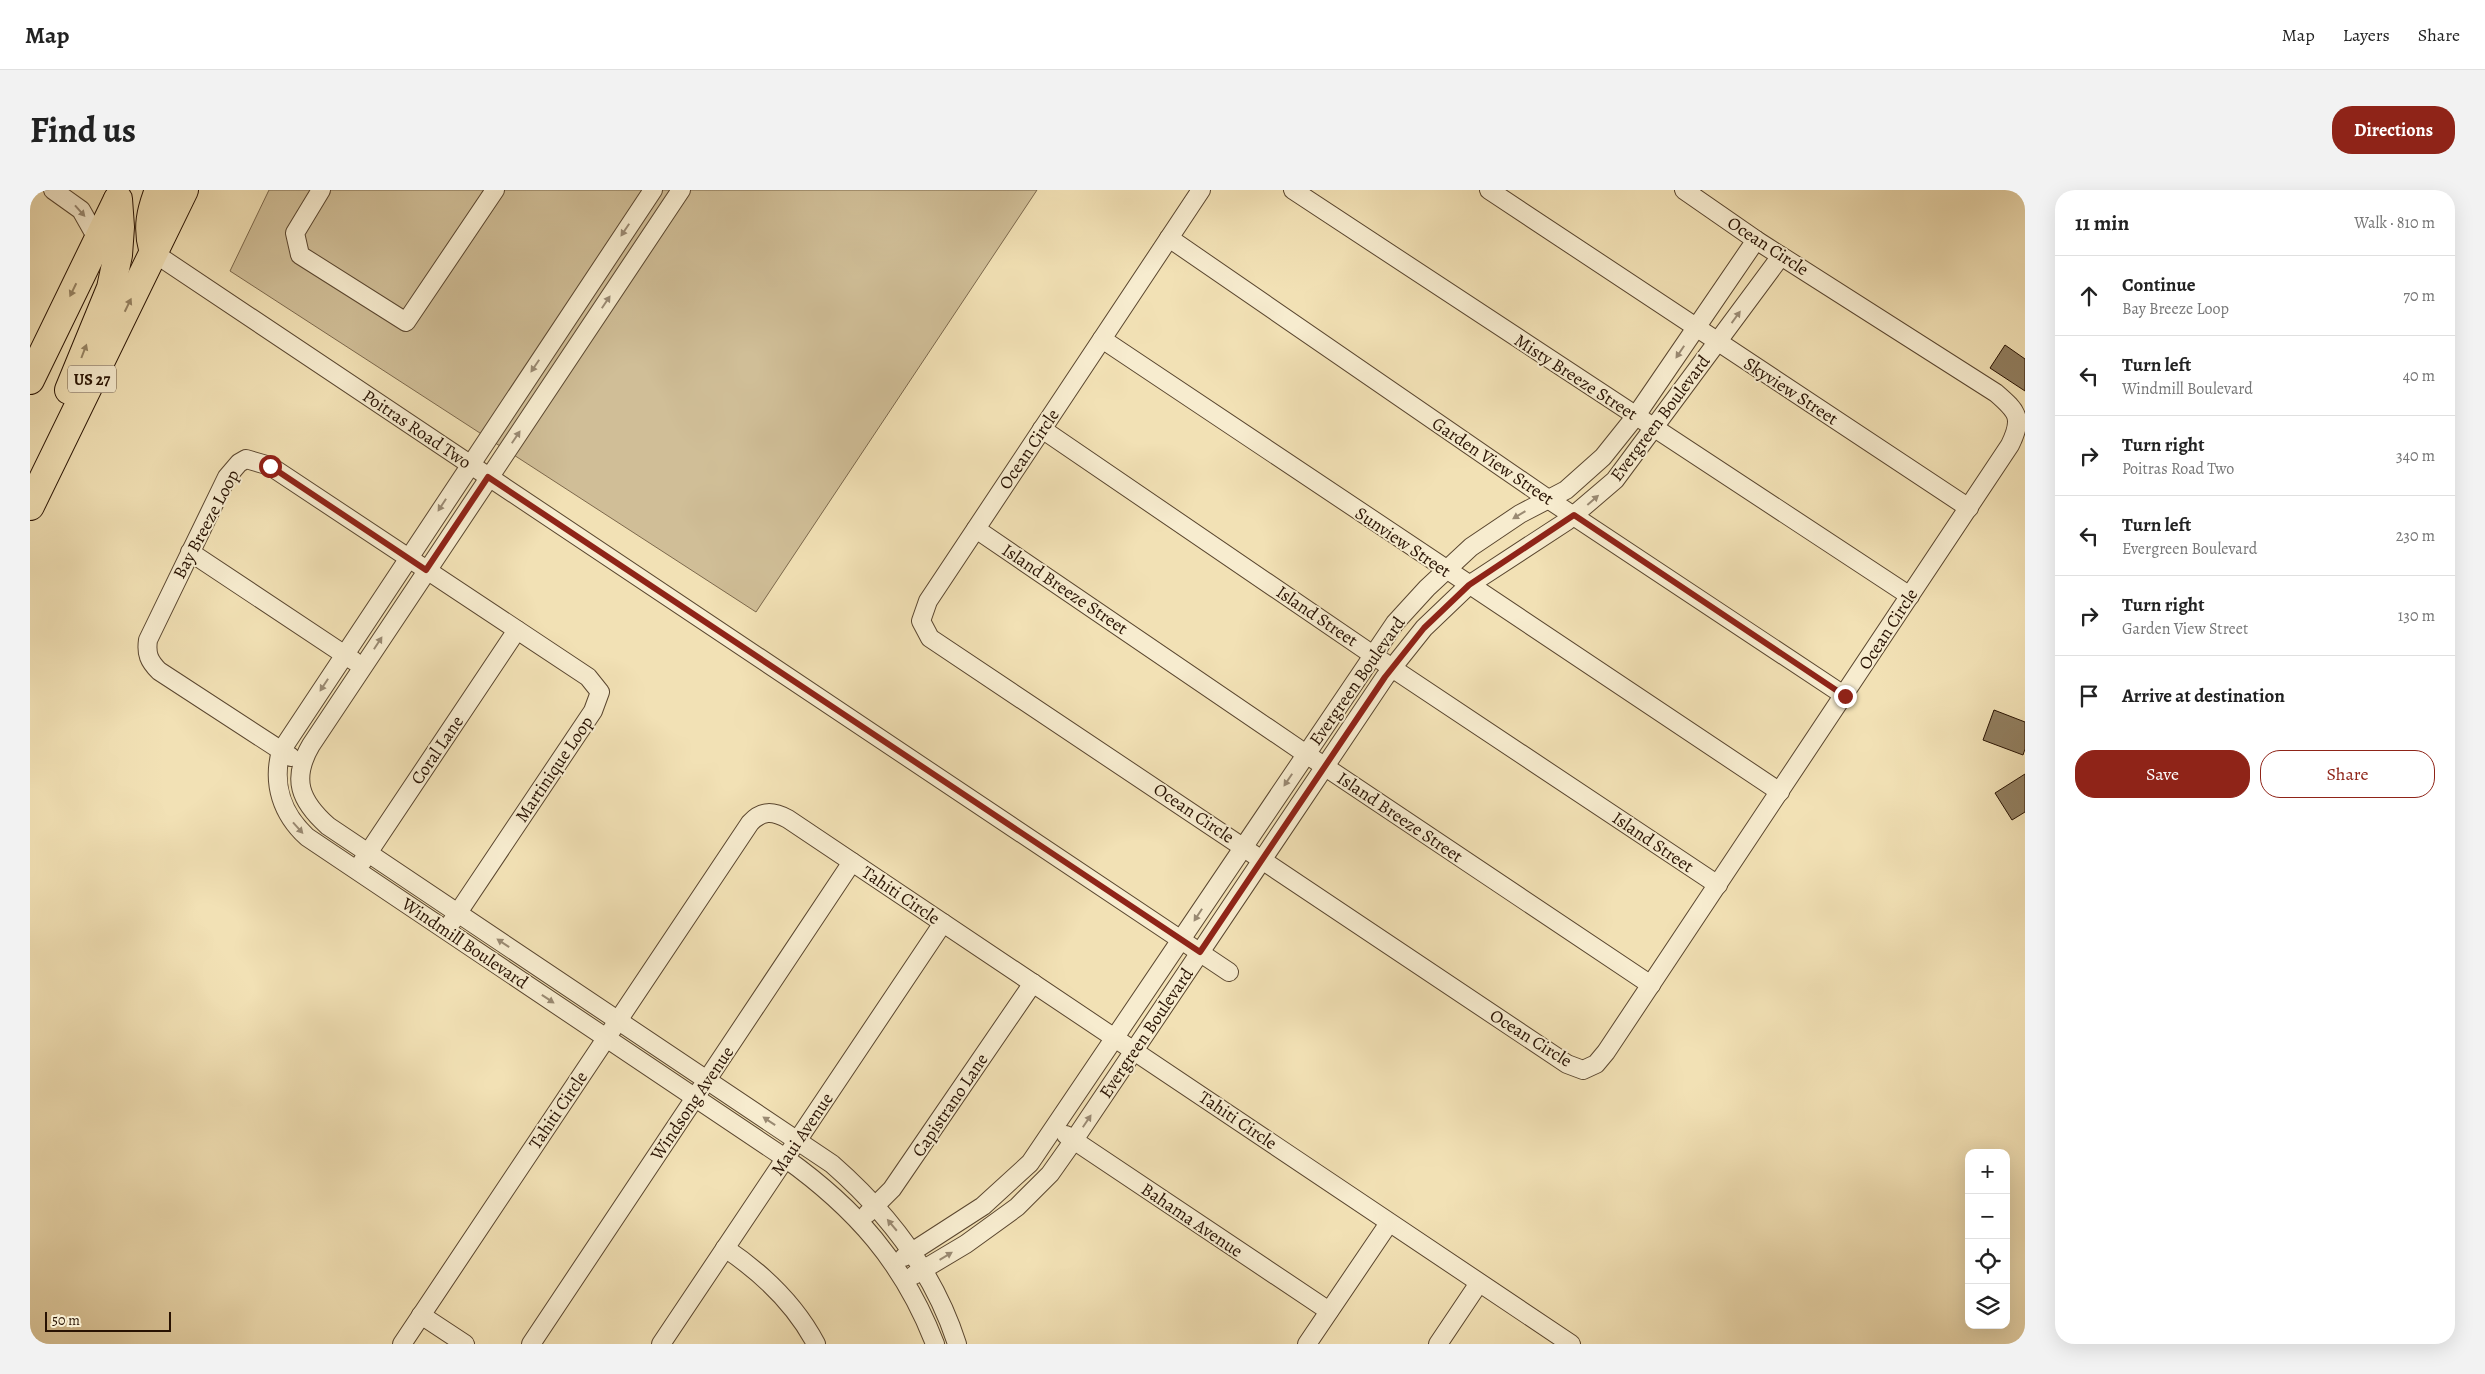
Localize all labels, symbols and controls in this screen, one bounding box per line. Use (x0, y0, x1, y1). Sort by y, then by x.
text: Map (25, 19, 69, 51)
text: Map (2282, 23, 2315, 47)
text: Layers (2343, 23, 2390, 47)
text: Share (2418, 23, 2460, 47)
text: Find us (30, 106, 136, 154)
button: Directions (2332, 106, 2455, 154)
one-way arrow (74, 205, 85, 218)
text: 11 min (2075, 209, 2129, 237)
street label: Ocean Circle (1723, 211, 1813, 281)
text: Walk · 810 m (2354, 212, 2435, 234)
one-way arrow (620, 224, 630, 237)
text: Continue (2122, 272, 2196, 298)
icon: ahead (2075, 282, 2103, 310)
one-way arrow (69, 283, 77, 297)
text: 70 m (2403, 285, 2435, 307)
one-way arrow (601, 295, 611, 308)
one-way arrow (124, 298, 132, 312)
text: Bay Breeze Loop (2122, 298, 2229, 320)
one-way arrow (1731, 310, 1741, 324)
street label: Misty Breeze Street (1510, 328, 1642, 426)
one-way arrow (81, 343, 88, 358)
one-way arrow (1675, 345, 1685, 359)
street label: Evergreen Boulevard (1605, 350, 1716, 486)
street label: Skyview Street (1739, 352, 1843, 431)
text: Turn left (2122, 352, 2191, 378)
one-way arrow (530, 359, 540, 372)
icon: left (2075, 362, 2103, 390)
road number: US 27 (68, 365, 116, 392)
text: 40 m (2403, 365, 2435, 387)
text: Windmill Boulevard (2122, 378, 2253, 400)
street label: Poitras Road Two (358, 384, 476, 474)
street label: Ocean Circle (993, 404, 1065, 494)
street label: Garden View Street (1427, 411, 1559, 511)
one-way arrow (511, 430, 521, 443)
text: Turn right (2122, 432, 2204, 458)
icon: right (2075, 442, 2103, 470)
text: 340 m (2396, 445, 2435, 467)
route start (259, 455, 282, 478)
text: Poitras Road Two (2122, 458, 2234, 480)
street label: Bay Breeze Loop (167, 465, 245, 583)
one-way arrow (1587, 495, 1599, 506)
one-way arrow (437, 498, 447, 512)
street label: Sunview Street (1350, 501, 1456, 583)
one-way arrow (1513, 511, 1526, 520)
text: Turn left (2122, 512, 2191, 538)
icon: left (2075, 522, 2103, 550)
text: 230 m (2396, 525, 2435, 547)
street label: Island Breeze Street (997, 538, 1133, 640)
text: Evergreen Boulevard (2122, 538, 2257, 560)
street label: Island Street (1272, 580, 1363, 652)
street label: Ocean Circle (1853, 584, 1923, 674)
text: Turn right (2122, 592, 2204, 618)
icon: right (2075, 602, 2103, 630)
text: 130 m (2398, 605, 2435, 627)
street label: Evergreen Boulevard (1303, 611, 1411, 750)
text: Garden View Street (2122, 618, 2248, 640)
one-way arrow (373, 637, 383, 650)
one-way arrow (319, 678, 329, 691)
icon: arrive (2075, 682, 2103, 710)
text: Arrive at destination (2122, 683, 2285, 709)
route end (1834, 685, 1857, 708)
street label: Coral Lane (405, 711, 469, 789)
street label: Martinique Loop (510, 711, 598, 827)
button: Save (2075, 750, 2250, 798)
button: Share (2260, 750, 2435, 798)
street label: Island Breeze Street (1332, 766, 1468, 868)
one-way arrow (1283, 773, 1293, 786)
street label: Ocean Circle (1149, 777, 1239, 849)
street label: Island Street (1608, 806, 1699, 878)
one-way arrow (292, 822, 304, 834)
street label: Tahiti Circle (857, 860, 945, 930)
street label: Windmill Boulevard (396, 891, 533, 994)
one-way arrow (1193, 908, 1203, 921)
one-way arrow (496, 938, 509, 948)
street label: Evergreen Boulevard (1093, 963, 1199, 1103)
one-way arrow (541, 994, 555, 1004)
street label: Ocean Circle (1485, 1003, 1577, 1073)
street label: Windsong Avenue (644, 1041, 739, 1166)
street label: Capistrano Lane (906, 1048, 994, 1162)
street label: Tahiti Circle (523, 1066, 593, 1154)
street label: Tahiti Circle (1194, 1085, 1282, 1155)
street label: Maui Avenue (765, 1088, 839, 1180)
one-way arrow (1082, 1114, 1092, 1128)
one-way arrow (762, 1116, 775, 1126)
map controls (1965, 1149, 2010, 1329)
button: + (1965, 1149, 2010, 1194)
street label: Bahama Avenue (1137, 1177, 1247, 1263)
button: − (1965, 1194, 2010, 1239)
one-way arrow (886, 1219, 897, 1232)
button: locate (1965, 1239, 2010, 1284)
one-way arrow (940, 1251, 953, 1260)
button: layers (1965, 1284, 2010, 1329)
scale bar (45, 1309, 171, 1332)
text: 50 m (52, 1311, 80, 1330)

